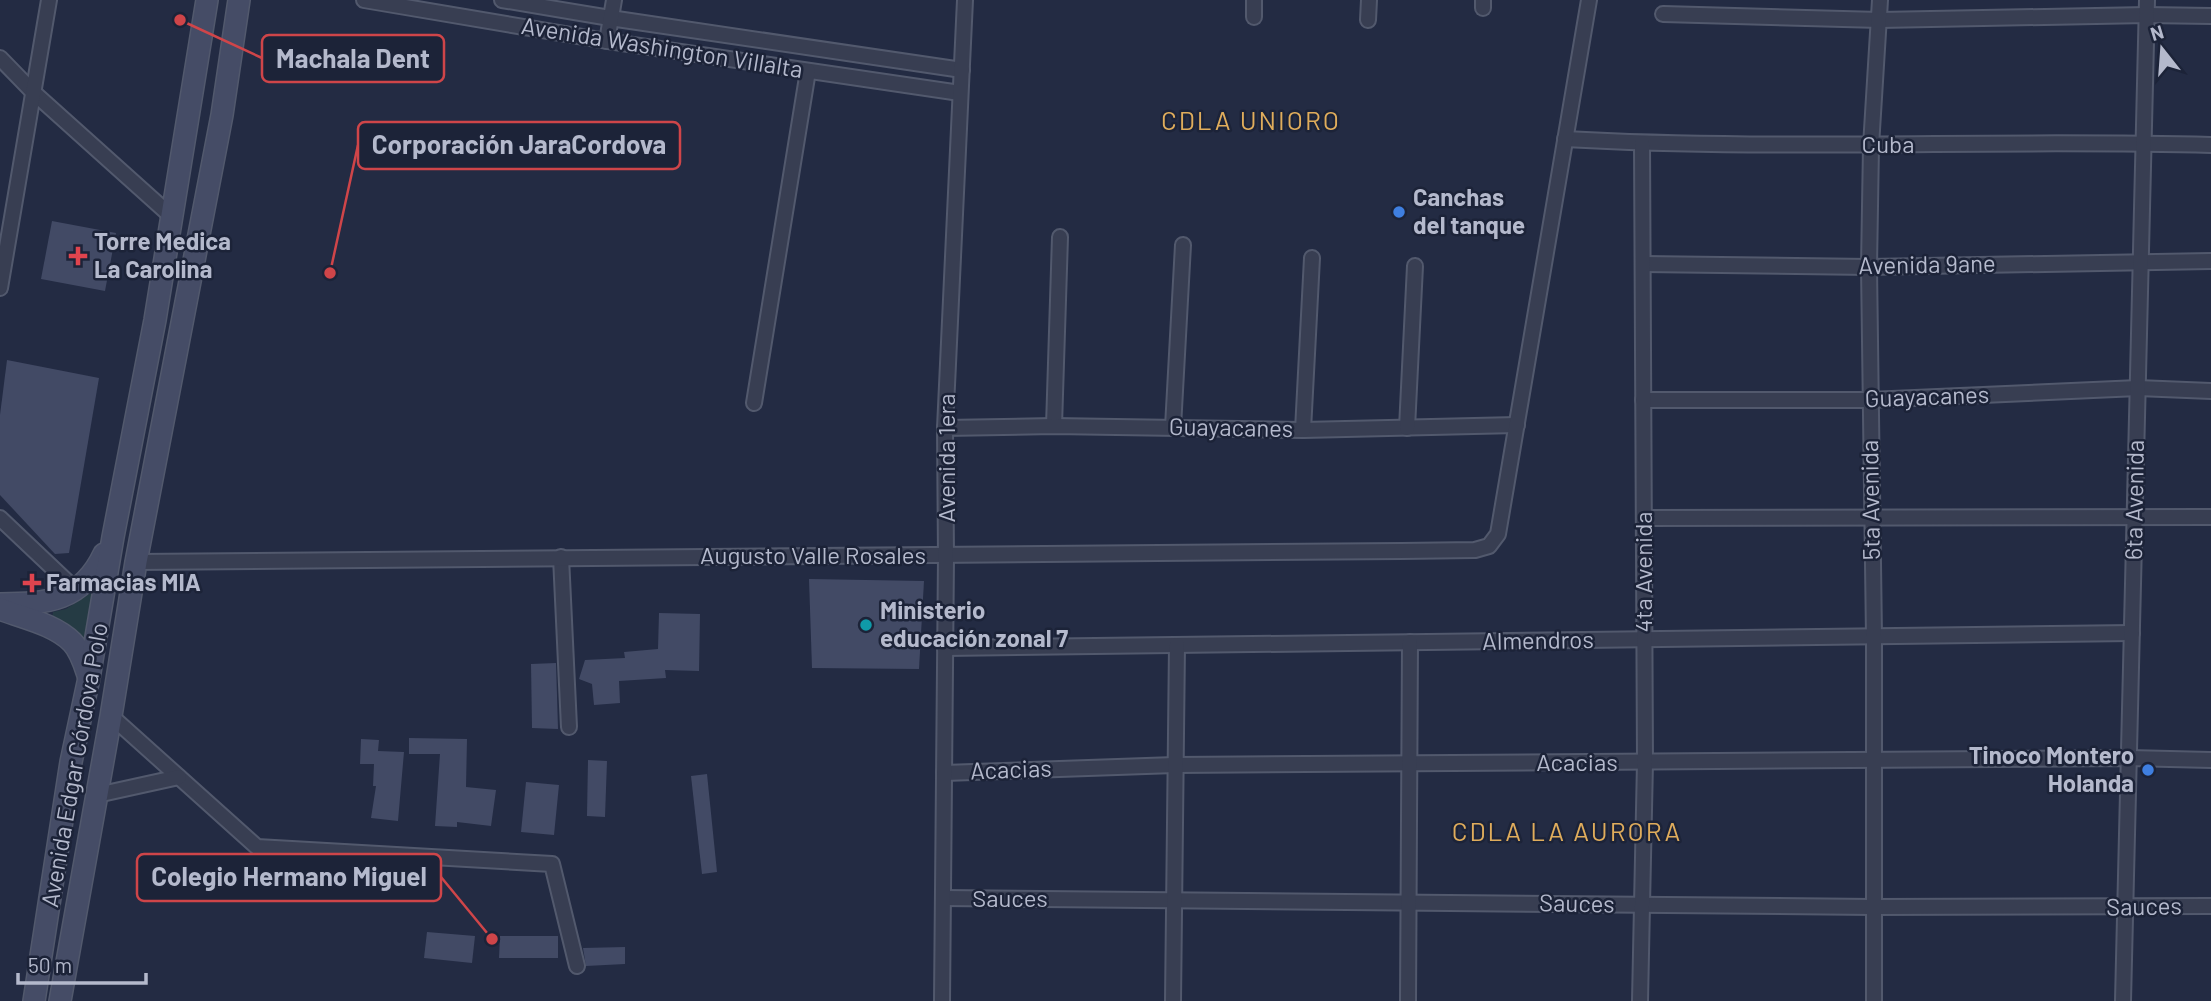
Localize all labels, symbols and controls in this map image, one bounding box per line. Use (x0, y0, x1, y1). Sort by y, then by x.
street label: Avenida Washington Villalta (519, 10, 805, 83)
north arrow (2127, 14, 2197, 84)
text: N (2147, 19, 2166, 45)
callout: Machala Dent (262, 35, 444, 82)
text: Machala Dent (276, 42, 430, 73)
district label: CDLA UNIORO (1161, 104, 1341, 135)
callout: Corporación JaraCordova (358, 122, 680, 169)
text: Corporación JaraCordova (372, 128, 666, 159)
street label: Cuba (1862, 129, 1914, 158)
place label: Canchas del tanque (1413, 182, 1525, 239)
marker: Canchas del tanque (1391, 204, 1407, 220)
place label: Torre Medica La Carolina (94, 226, 231, 283)
marker: Torre Medica La Carolina (68, 246, 88, 266)
street label: Avenida 9ane (1858, 248, 1996, 279)
street label: Guayacanes (1864, 379, 1990, 412)
street label: Avenida 1era (931, 393, 960, 523)
street label: Guayacanes (1169, 411, 1293, 442)
street label: 5ta Avenida (1854, 440, 1885, 560)
street label: 6ta Avenida (2118, 440, 2149, 560)
street label: 4ta Avenida (1628, 511, 1657, 633)
street label: Augusto Valle Rosales (700, 540, 926, 569)
place label: Farmacias MIA (46, 567, 201, 596)
marker: Farmacias MIA (24, 575, 40, 591)
place label: Ministerio educación zonal 7 (880, 595, 1068, 652)
marker: Ministerio educación zonal 7 (858, 617, 874, 633)
street label: Avenida Edgar Córdova Polo (34, 620, 113, 909)
street label: Almendros (1482, 624, 1594, 655)
place label: Tinoco Montero Holanda (1969, 740, 2134, 797)
street label: Acacias (1536, 747, 1618, 776)
street label: Acacias (970, 753, 1052, 784)
marker: Tinoco Montero Holanda (2140, 762, 2156, 778)
district label: CDLA LA AURORA (1452, 815, 1682, 846)
callout: Colegio Hermano Miguel (137, 854, 441, 901)
text: Colegio Hermano Miguel (151, 860, 427, 891)
street label: Sauces (972, 883, 1048, 912)
street label: Sauces (1539, 887, 1615, 918)
street label: Sauces (2106, 890, 2182, 921)
scale bar (18, 942, 145, 986)
text: 50 m (28, 952, 72, 977)

